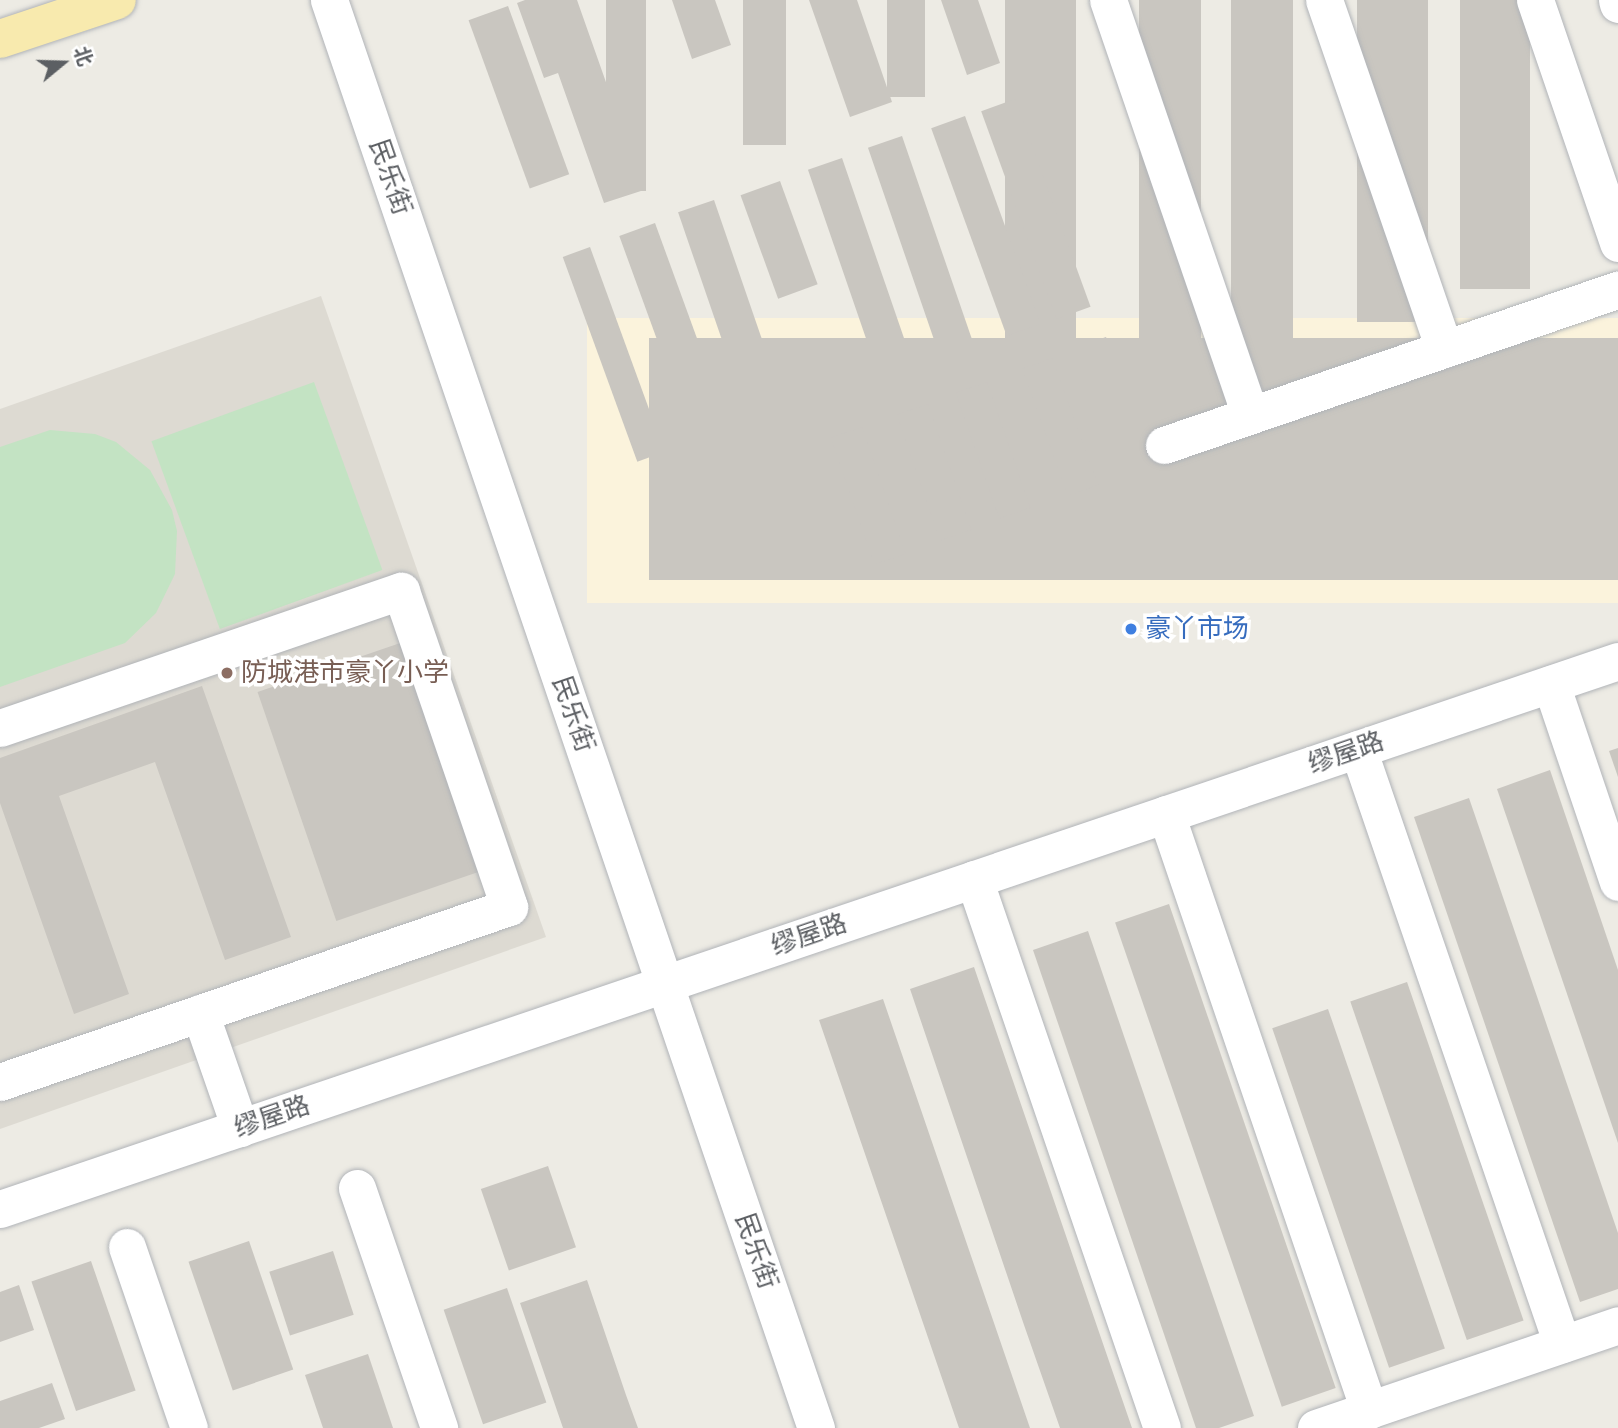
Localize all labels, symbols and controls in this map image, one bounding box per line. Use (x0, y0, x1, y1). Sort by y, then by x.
north arrow (28, 28, 98, 98)
text: 北 (68, 43, 98, 69)
street label: 民乐街 (363, 135, 417, 219)
place label: 豪丫市场 (1145, 613, 1249, 645)
marker: 豪丫市场 (1123, 621, 1139, 637)
place label: 防城港市豪丫小学 (241, 657, 449, 689)
marker: 防城港市豪丫小学 (219, 665, 235, 681)
street label: 民乐街 (546, 672, 600, 756)
street label: 缪屋路 (1304, 726, 1388, 780)
street label: 缪屋路 (767, 908, 851, 962)
street label: 缪屋路 (230, 1090, 314, 1144)
street label: 民乐街 (729, 1209, 783, 1293)

